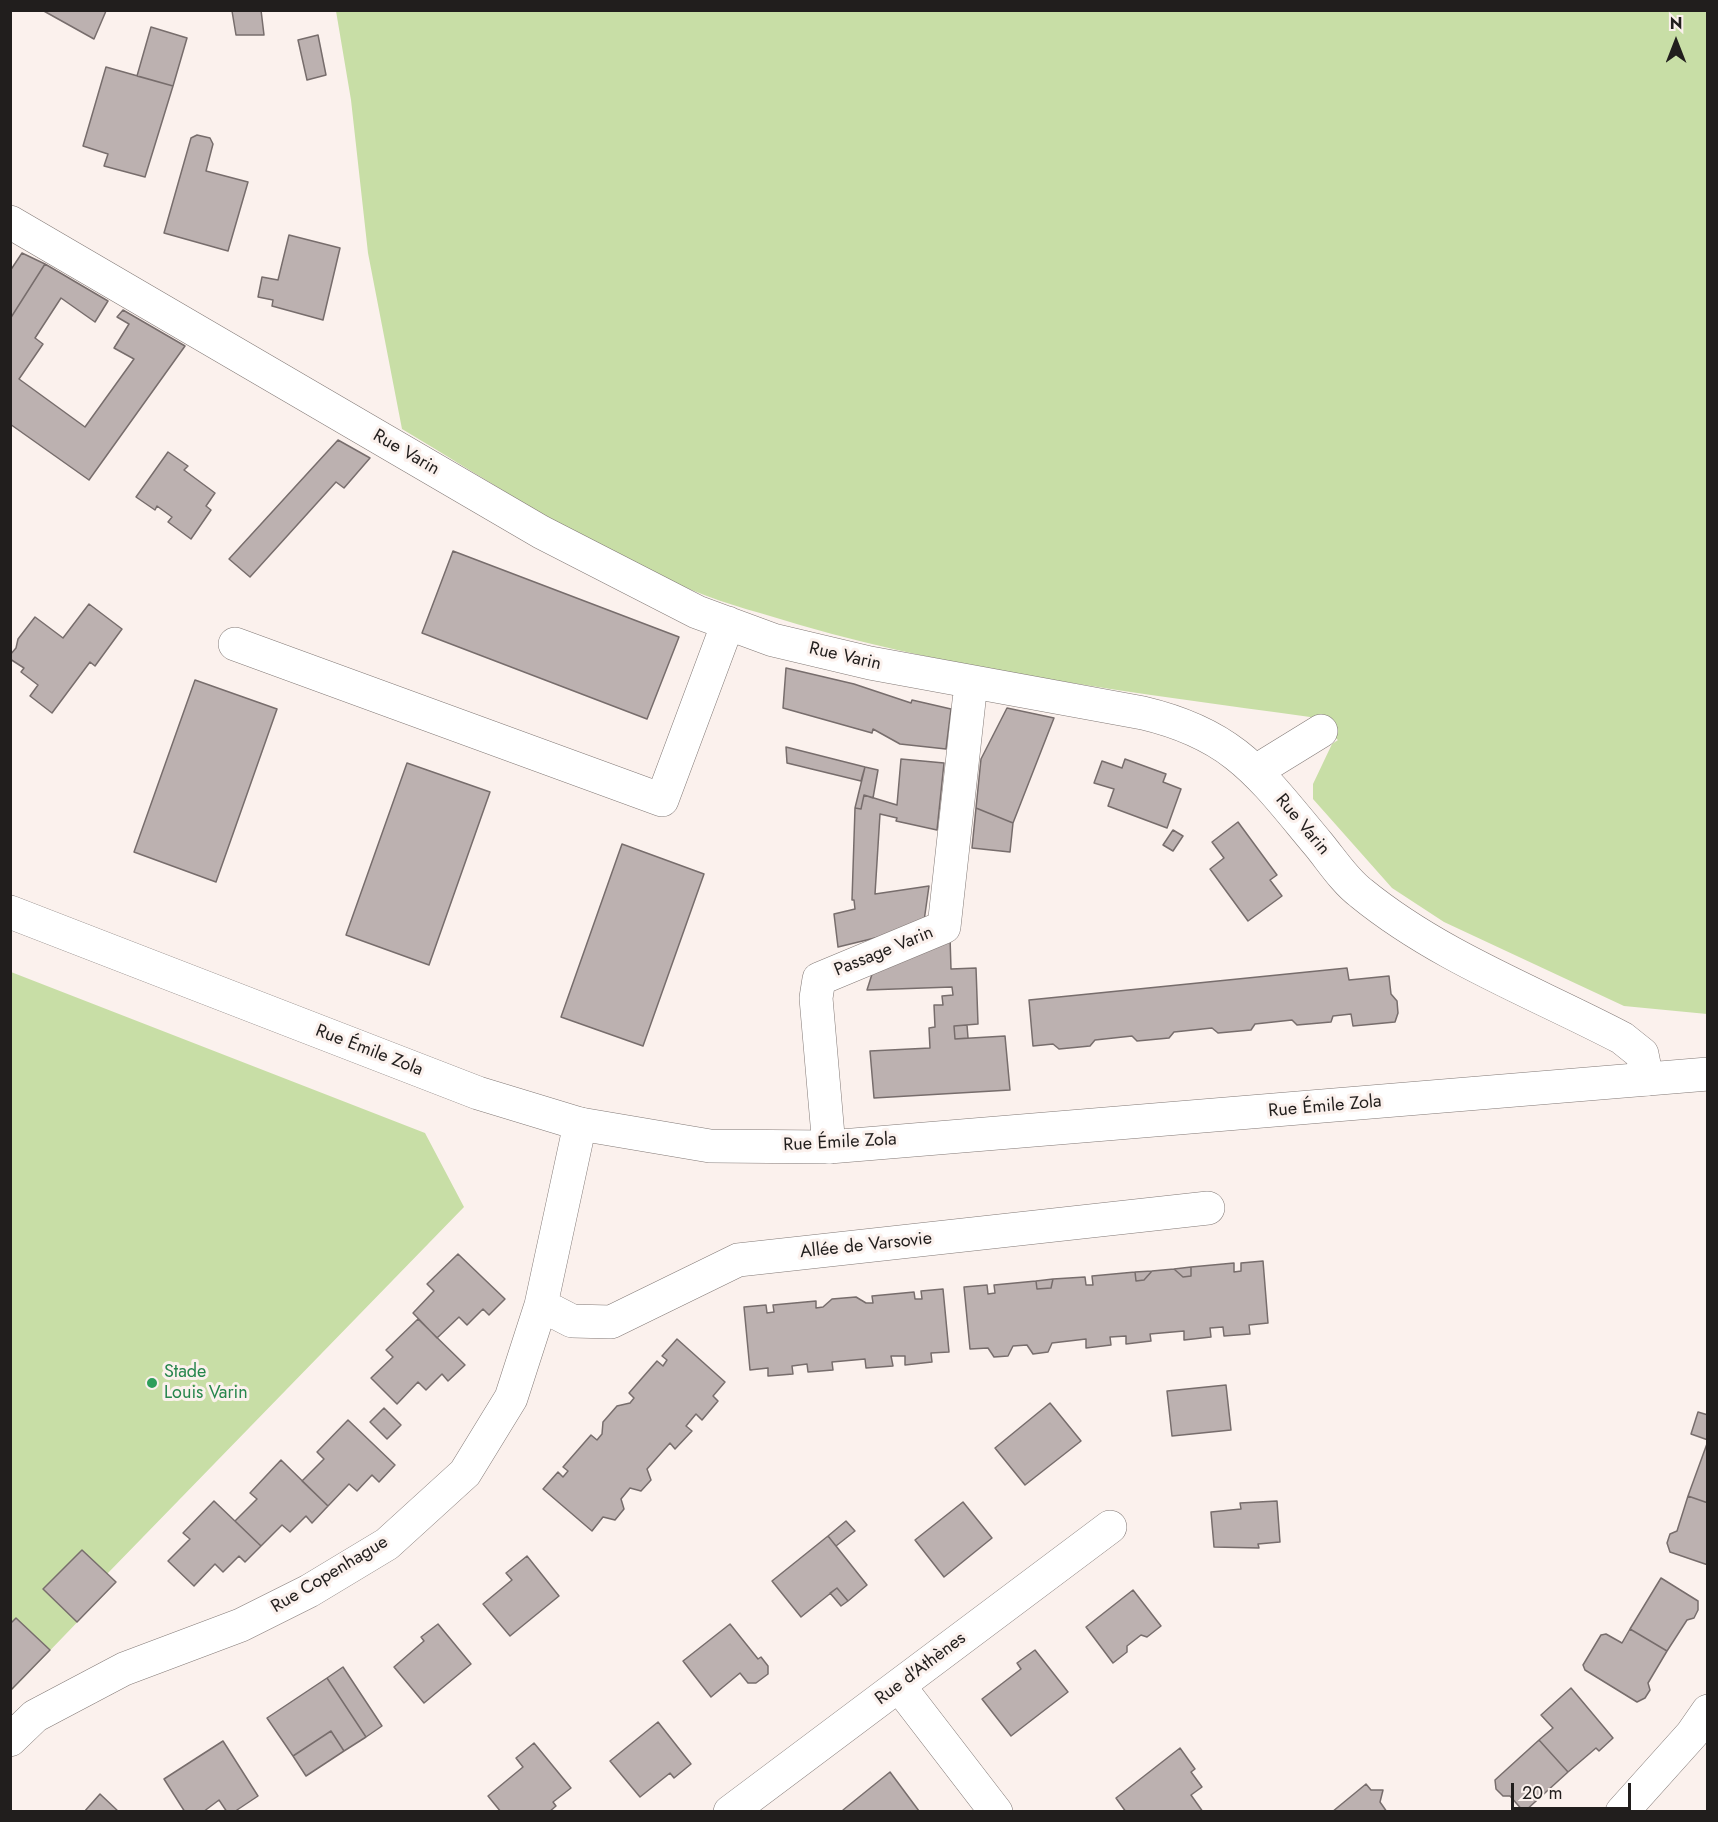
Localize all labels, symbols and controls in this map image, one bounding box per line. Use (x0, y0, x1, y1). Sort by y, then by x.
north arrow (1646, 12, 1706, 72)
text: N (1670, 12, 1682, 35)
street label: Rue Varin (369, 425, 443, 481)
street label: Rue Varin (807, 638, 883, 676)
street label: Rue Varin (1270, 790, 1334, 860)
street label: Passage Varin (831, 922, 937, 982)
street label: Rue Émile Zola (312, 1021, 426, 1081)
street label: Rue Émile Zola (1268, 1091, 1382, 1123)
street label: Rue Émile Zola (783, 1129, 897, 1157)
street label: Allée de Varsovie (799, 1228, 933, 1264)
place label: Stade Louis Varin (164, 1362, 248, 1404)
marker: Stade Louis Varin (145, 1376, 159, 1390)
street label: Rue Copenhague (268, 1532, 392, 1618)
street label: Rue d'Athènes (871, 1628, 971, 1710)
scale bar (1514, 1771, 1634, 1809)
text: 20 m (1522, 1780, 1562, 1806)

